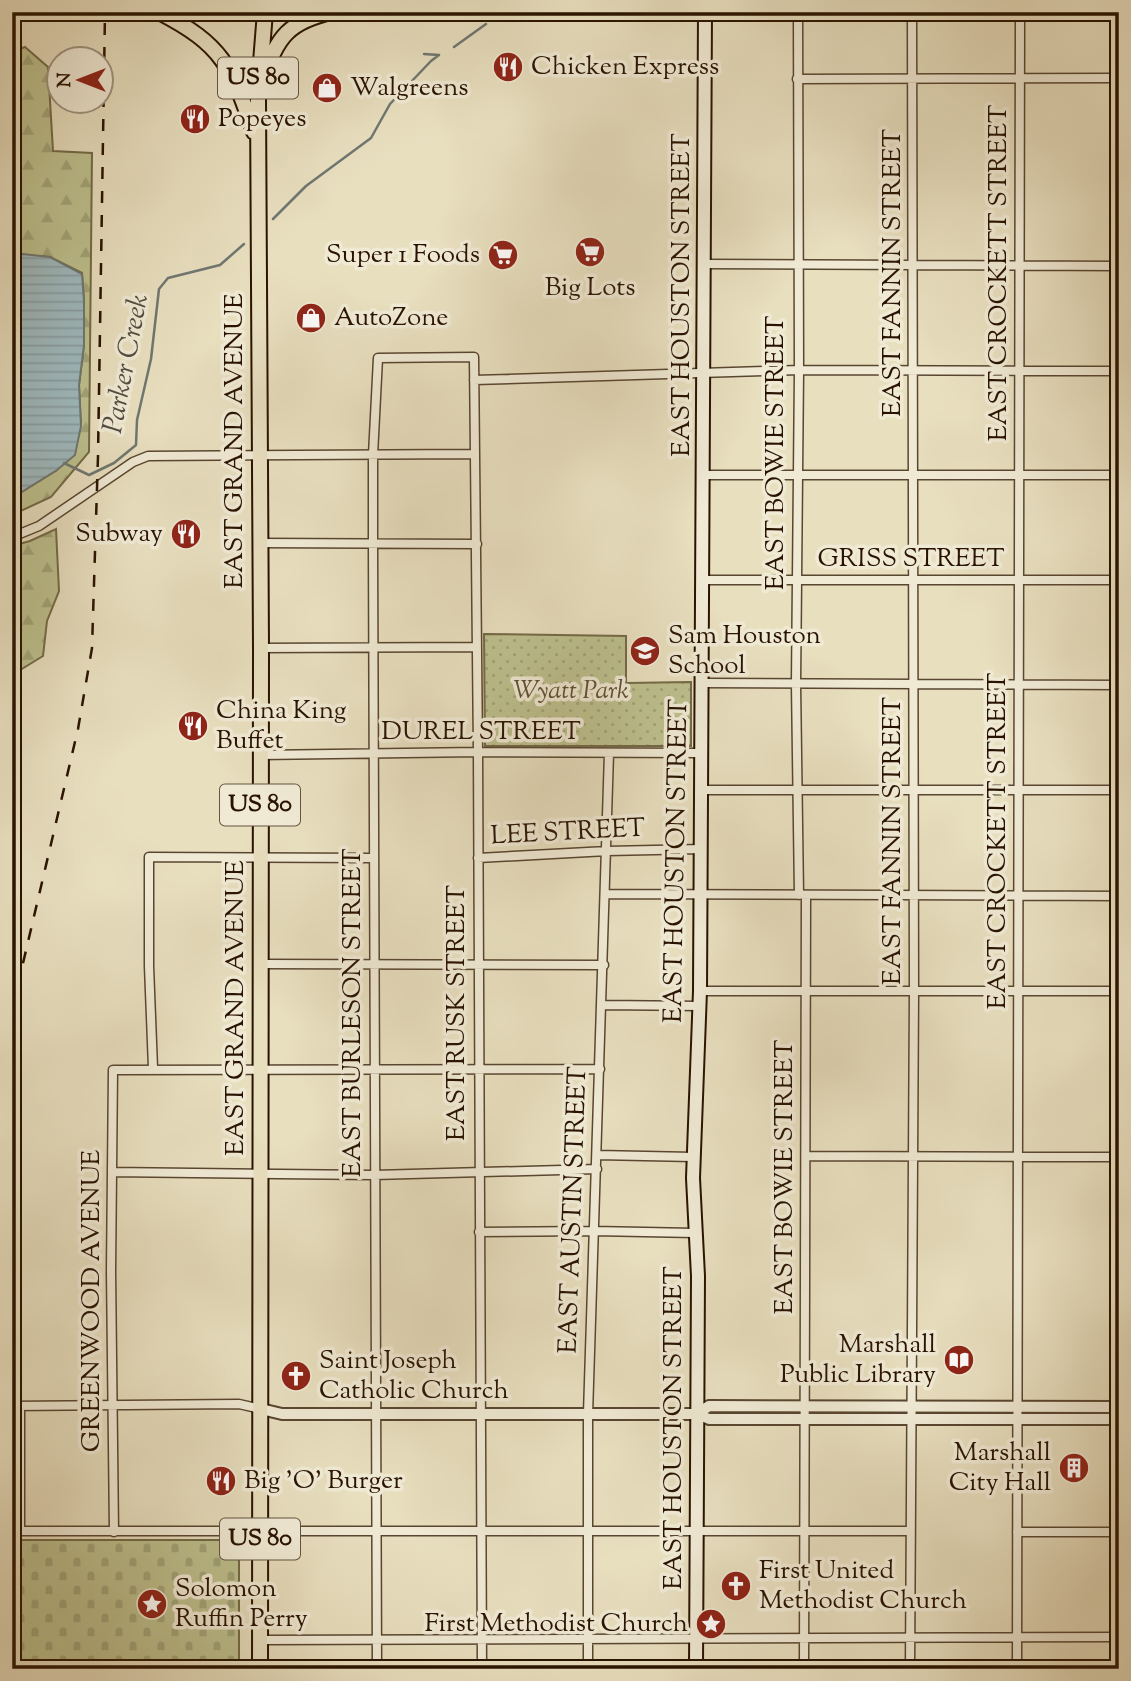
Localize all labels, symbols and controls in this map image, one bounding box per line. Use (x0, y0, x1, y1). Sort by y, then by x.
north arrow (46, 46, 116, 116)
place label: Chicken Express (531, 49, 719, 86)
restaurant icon: Chicken Express (491, 50, 525, 84)
road number: US 80 (218, 57, 298, 98)
place label: Walgreens (350, 70, 469, 107)
shop icon: Walgreens (310, 71, 344, 105)
text: N (52, 72, 79, 88)
place label: Popeyes (218, 101, 306, 138)
restaurant icon: Popeyes (178, 102, 212, 136)
street label: EAST CROCKETT STREET (981, 105, 1018, 441)
street label: EAST FANNIN STREET (875, 129, 912, 417)
street label: EAST HOUSTON STREET (664, 133, 701, 457)
supermarket icon: Big Lots (573, 235, 607, 269)
place label: Super 1 Foods (326, 237, 480, 274)
supermarket icon: Super 1 Foods (486, 238, 520, 272)
place label: Big Lots (545, 270, 635, 307)
water label: Parker Creek (94, 291, 160, 437)
street label: EAST GRAND AVENUE (217, 293, 254, 589)
place label: AutoZone (334, 300, 448, 337)
shop icon: AutoZone (294, 301, 328, 335)
street label: EAST BOWIE STREET (758, 316, 795, 590)
place label: Subway (75, 516, 163, 553)
restaurant icon: Subway (169, 517, 203, 551)
street label: GRISS STREET (817, 541, 1005, 578)
place label: Sam Houston School (668, 618, 821, 685)
school or university icon: Sam Houston School (628, 634, 662, 668)
park label: Wyatt Park (513, 673, 629, 710)
street label: EAST CROCKETT STREET (980, 673, 1017, 1009)
place label: China King Buffet (216, 693, 347, 760)
street label: EAST FANNIN STREET (875, 697, 912, 985)
street label: EAST HOUSTON STREET (656, 699, 698, 1023)
restaurant icon: China King Buffet (176, 709, 210, 743)
street label: DUREL STREET (381, 714, 581, 751)
road number: US 80 (220, 784, 300, 826)
street label: LEE STREET (490, 810, 646, 856)
street label: EAST BURLESON STREET (335, 848, 372, 1178)
street label: EAST GRAND AVENUE (218, 860, 255, 1156)
street label: EAST RUSK STREET (439, 885, 476, 1141)
street label: EAST BOWIE STREET (767, 1040, 804, 1314)
street label: EAST AUSTIN STREET (550, 1066, 598, 1354)
street label: GREENWOOD AVENUE (74, 1149, 111, 1452)
street label: EAST HOUSTON STREET (656, 1266, 693, 1590)
place label: Marshall Public Library (780, 1327, 936, 1394)
place label: Saint Joseph Catholic Church (319, 1343, 509, 1410)
library icon: Marshall Public Library (942, 1343, 976, 1377)
church icon: Saint Joseph Catholic Church (279, 1359, 313, 1393)
place label: Marshall City Hall (949, 1435, 1051, 1502)
building icon: Marshall City Hall (1057, 1451, 1091, 1485)
place label: Big 'O' Burger (244, 1463, 403, 1500)
restaurant icon: Big 'O' Burger (204, 1464, 238, 1498)
road number: US 80 (220, 1518, 300, 1560)
place label: First United Methodist Church (759, 1553, 967, 1620)
church icon: First United Methodist Church (719, 1569, 753, 1603)
place label: Solomon Ruffin Perry (175, 1571, 308, 1638)
place icon: Solomon Ruffin Perry (135, 1587, 169, 1621)
place label: First Methodist Church (424, 1606, 688, 1643)
place icon: First Methodist Church (694, 1607, 728, 1641)

